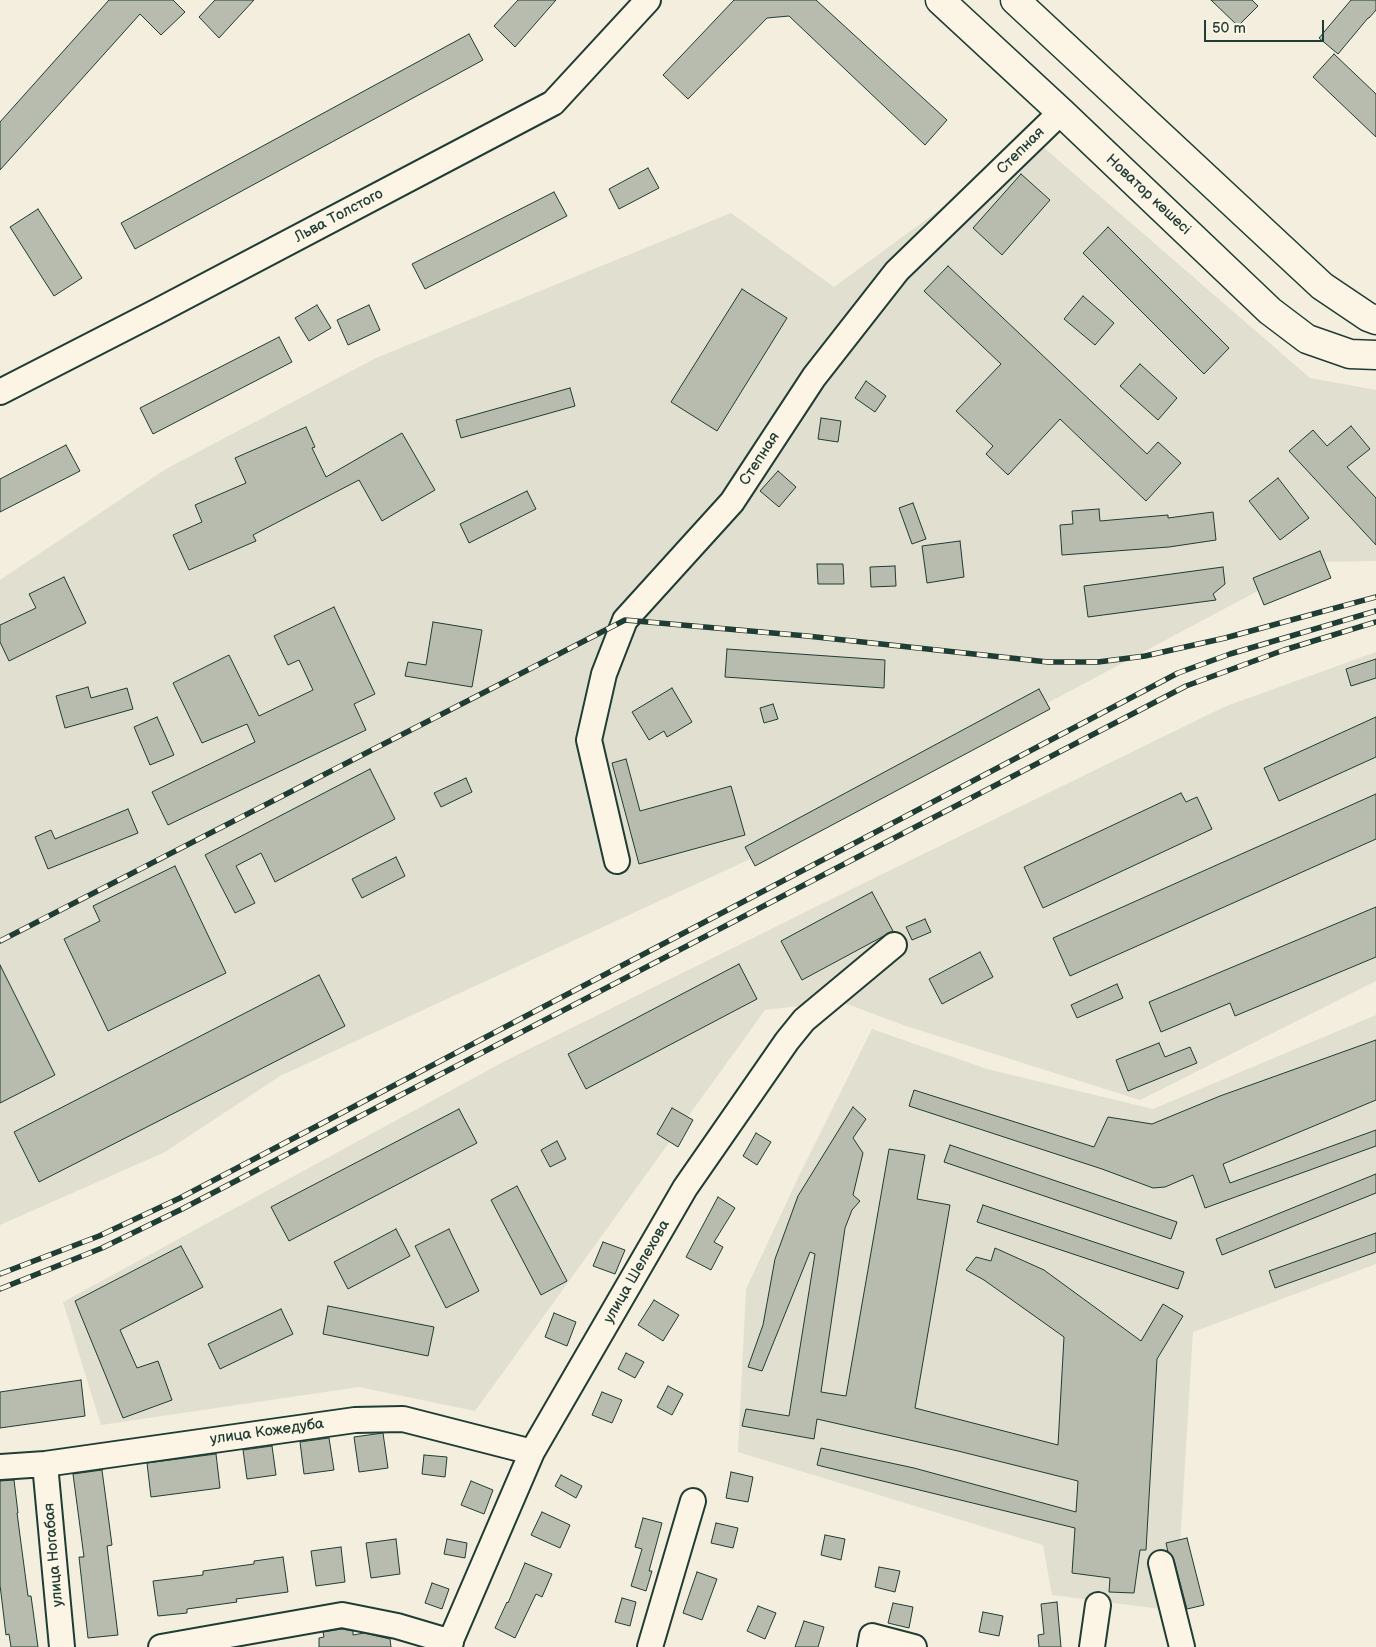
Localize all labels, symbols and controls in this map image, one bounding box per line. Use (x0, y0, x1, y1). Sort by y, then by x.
scale bar (1206, 10, 1326, 42)
text: 50 m (1212, 19, 1246, 38)
street label: Степная (993, 123, 1049, 179)
street label: Новатор көшесі (1102, 151, 1194, 239)
street label: Льва Толстого (292, 185, 386, 247)
street label: Степная (736, 429, 784, 489)
street label: улица Шелехова (600, 1217, 674, 1327)
street label: улица Кожедуба (209, 1415, 325, 1449)
street label: улица Ногабая (40, 1502, 68, 1608)

